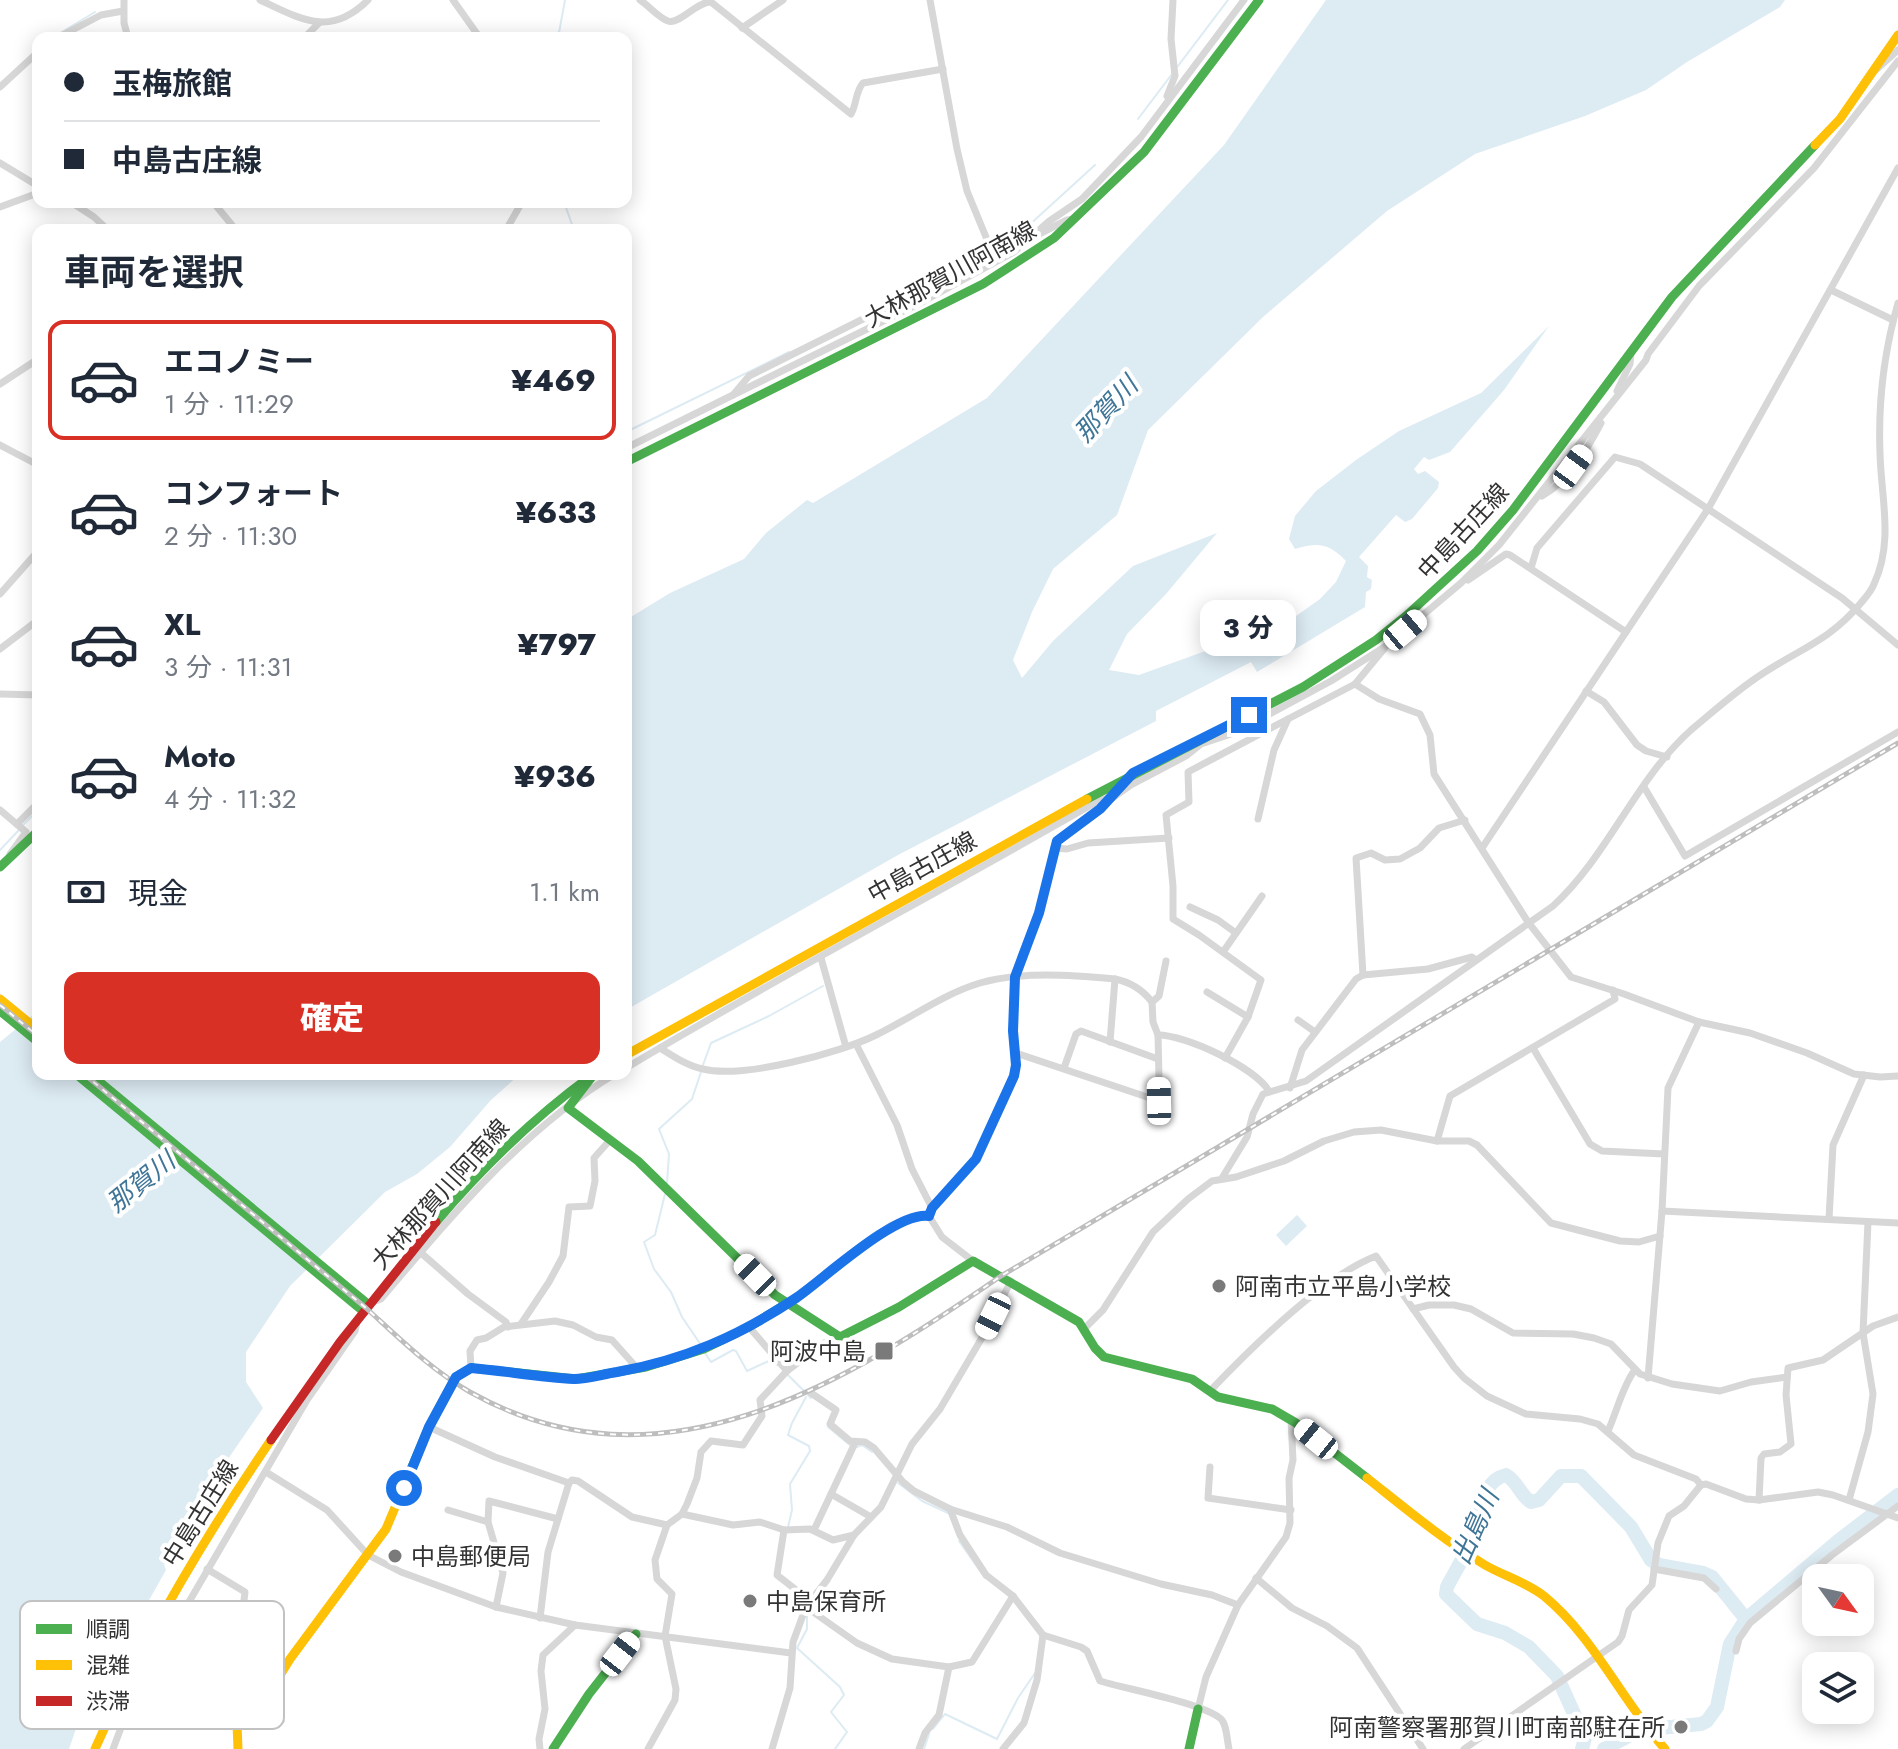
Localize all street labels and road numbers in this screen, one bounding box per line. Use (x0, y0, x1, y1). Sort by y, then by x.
street label: 大林那賀川阿南線 (858, 212, 1042, 336)
street label: 中島古庄線 (1409, 475, 1517, 587)
street label: 中島古庄線 (861, 823, 983, 911)
street label: 大林那賀川阿南線 (363, 1111, 517, 1277)
street label: 中島古庄線 (153, 1453, 247, 1573)

